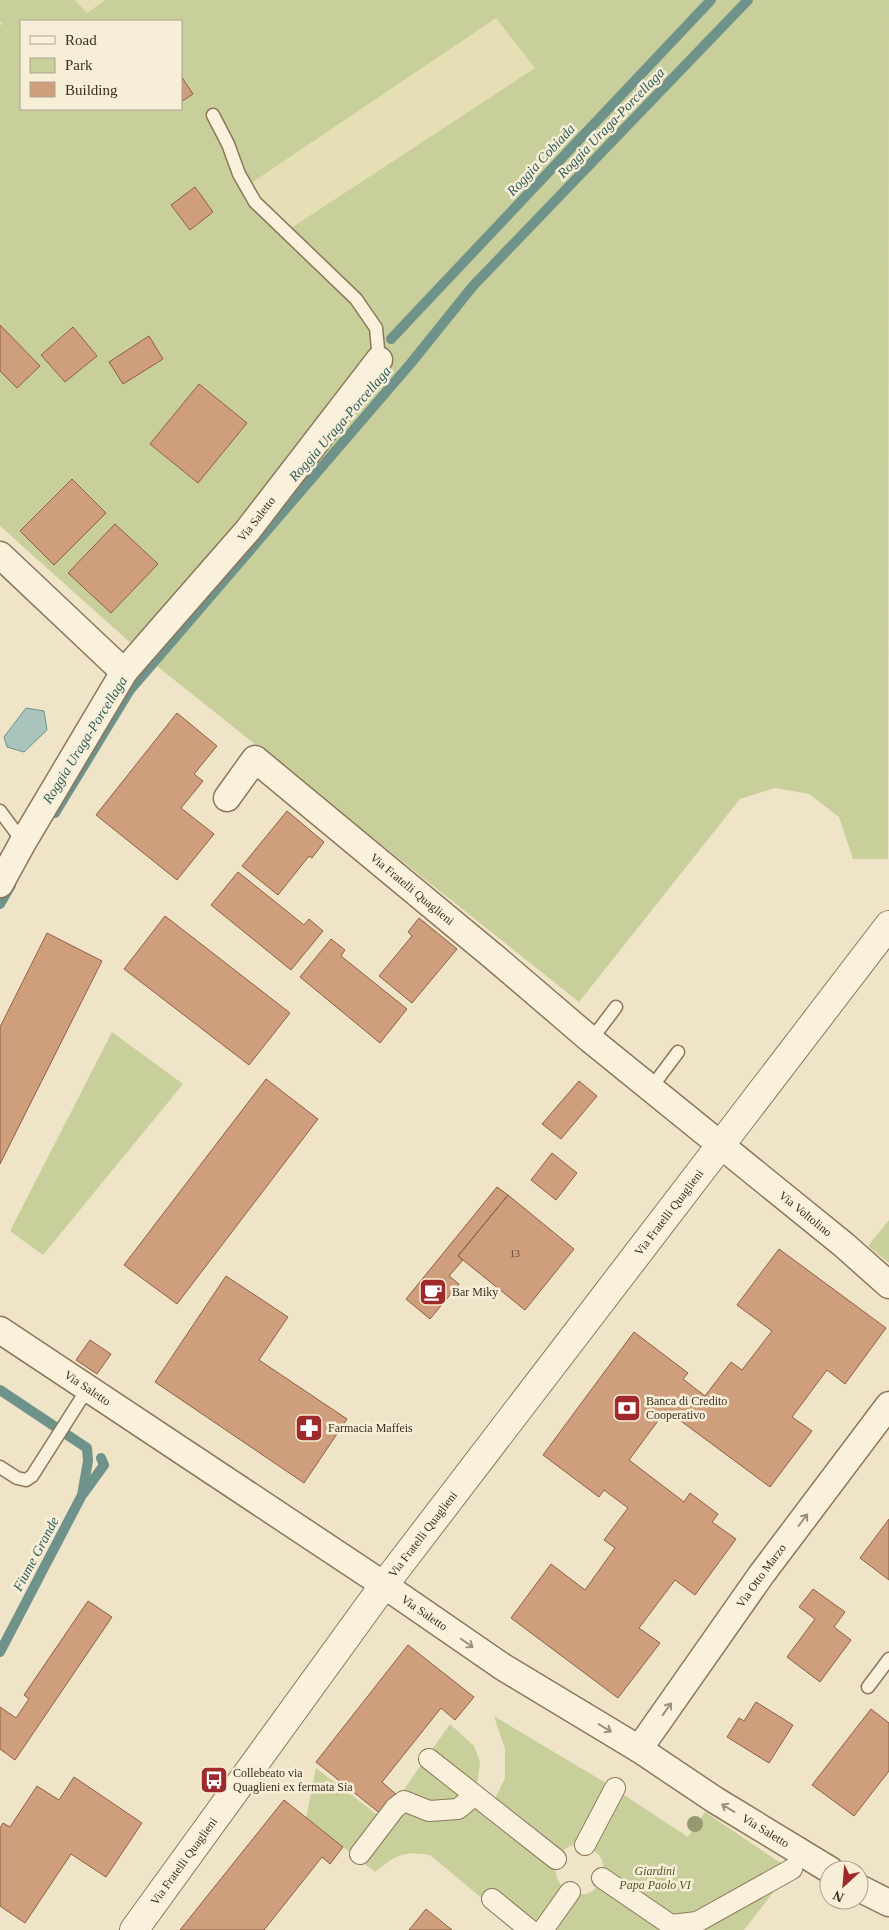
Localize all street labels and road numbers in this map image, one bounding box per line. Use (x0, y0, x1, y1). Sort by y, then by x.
street label: Via Saletto (234, 494, 278, 544)
street label: Via Fratelli Quaglieni (367, 850, 457, 928)
street label: Via Fratelli Quaglieni (632, 1166, 707, 1258)
street label: Via Voltolino (776, 1188, 835, 1239)
street label: Via Saletto (62, 1368, 113, 1409)
street label: Via Fratelli Quaglieni (385, 1488, 461, 1580)
street label: Via Otto Marzo (733, 1541, 789, 1610)
street label: Via Saletto (399, 1592, 450, 1634)
street label: Via Saletto (739, 1811, 792, 1851)
street label: Via Fratelli Quaglieni (147, 1814, 221, 1908)

